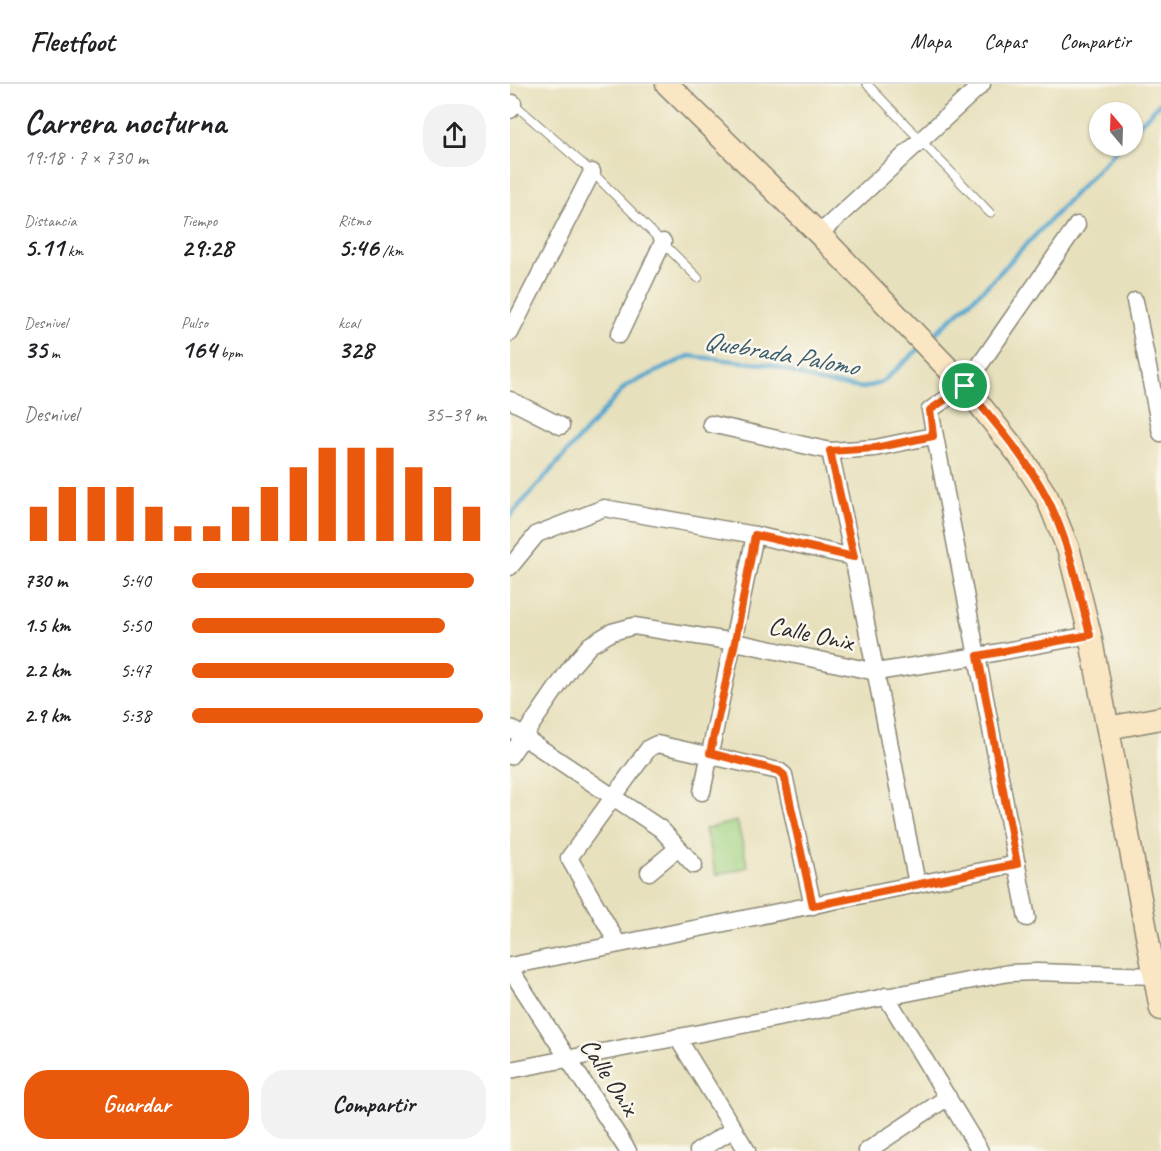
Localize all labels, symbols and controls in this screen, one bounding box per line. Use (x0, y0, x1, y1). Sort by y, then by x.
text: Fleetfoot (30, 24, 115, 59)
text: Mapa (910, 28, 951, 54)
text: Capas (984, 28, 1027, 54)
text: Compartir (1060, 28, 1131, 54)
text: Carrera nocturna (24, 101, 226, 143)
north arrow (1089, 102, 1143, 156)
map controls (1089, 102, 1143, 156)
button: share (423, 104, 486, 167)
text: 19:18 · 7 × 730 m (24, 145, 148, 170)
text: Distancia (24, 211, 77, 231)
text: Tiempo (181, 211, 217, 231)
text: Ritmo (338, 211, 370, 231)
text: 5.11 (24, 231, 64, 264)
text: 29:28 (181, 231, 233, 264)
text: 5:46 (338, 231, 378, 264)
text: km (64, 241, 83, 261)
text: /km (378, 241, 403, 261)
text: Desnivel (24, 313, 67, 333)
text: Pulso (181, 313, 208, 333)
text: kcal (338, 313, 359, 333)
water label: Quebrada Palomo (701, 323, 864, 384)
text: 35 (24, 333, 47, 366)
text: 164 (181, 333, 217, 366)
text: 328 (338, 333, 373, 366)
text: m (47, 343, 60, 363)
text: bpm (217, 343, 243, 363)
pin (939, 360, 990, 411)
icon: arrive (948, 369, 981, 402)
text: Desnivel (24, 402, 78, 427)
text: 35–39 m (425, 402, 486, 427)
text: 730 m (24, 568, 67, 593)
text: 5:40 (120, 568, 151, 593)
street label: Calle Onix (766, 608, 858, 659)
text: 1.5 km (24, 613, 70, 638)
text: 5:50 (120, 613, 151, 638)
text: 2.2 km (24, 658, 71, 683)
text: 5:47 (120, 658, 151, 683)
text: 2.9 km (24, 703, 70, 728)
text: 5:38 (120, 703, 151, 728)
street label: Calle Onix (572, 1031, 648, 1123)
button: Guardar (24, 1070, 249, 1139)
button: Compartir (261, 1070, 486, 1139)

